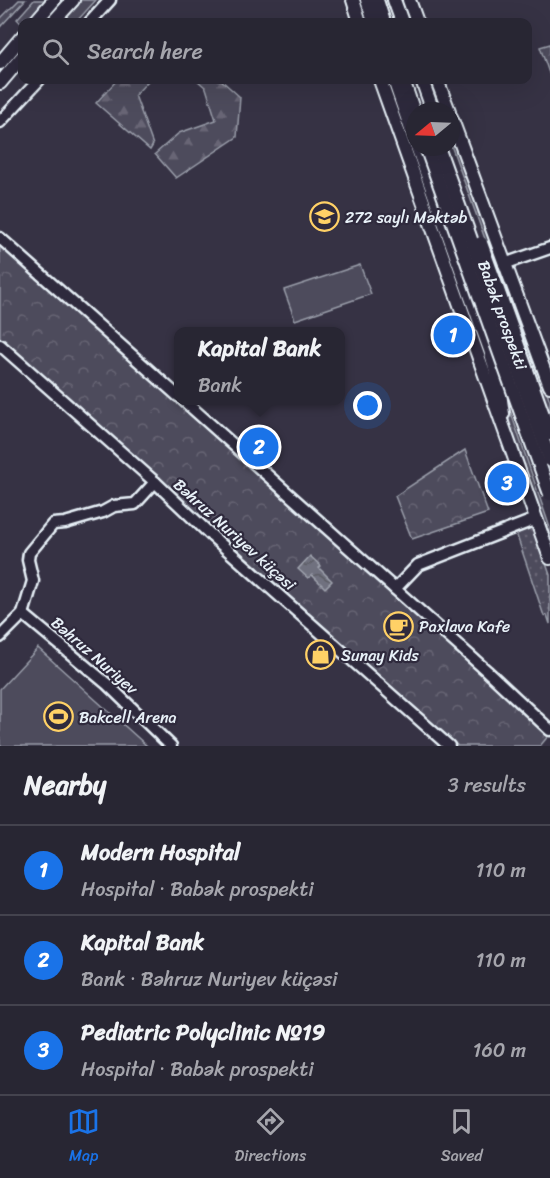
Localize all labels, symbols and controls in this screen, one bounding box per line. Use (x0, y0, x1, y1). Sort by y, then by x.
search box (18, 18, 532, 84)
text: Search here (87, 32, 203, 71)
icon: search (39, 35, 72, 68)
north arrow (406, 102, 460, 156)
school or university icon: 272 saylı Məktəb (308, 201, 340, 233)
place label: 272 saylı Məktəb (345, 203, 468, 232)
street label: Babək prospekti (469, 256, 536, 375)
pin: 1 (434, 312, 472, 358)
popup (174, 327, 345, 405)
text: Kapital Bank (198, 329, 321, 368)
text: Bank (198, 368, 242, 403)
your location (353, 391, 382, 420)
pin: 2 (240, 424, 278, 470)
pin: 3 (488, 460, 526, 506)
street label: Bəhruz Nuriyev küçəsi (166, 471, 303, 598)
street label: Bəhruz Nuriyev (44, 609, 145, 702)
cafe icon: Paxlava Kafe (382, 610, 414, 642)
place label: Paxlava Kafe (419, 612, 510, 641)
shop icon: Sunay Kids (304, 639, 336, 671)
place label: Sunay Kids (341, 641, 419, 670)
sports icon: Bakcell Arena (42, 701, 74, 733)
place label: Bakcell Arena (79, 703, 177, 732)
text: Nearby (24, 762, 106, 808)
text: 3 results (448, 768, 526, 803)
text: Modern Hospital (81, 833, 240, 872)
text: 1 (39, 853, 48, 888)
text: 110 m (476, 853, 526, 888)
text: Hospital · Babək prospekti (81, 872, 314, 907)
text: Kapital Bank (81, 923, 204, 962)
text: 2 (38, 943, 49, 978)
text: 110 m (476, 943, 526, 978)
text: Bank · Bəhruz Nuriyev küçəsi (81, 962, 338, 997)
text: Pediatric Polyclinic №19 (81, 1013, 325, 1052)
text: 3 (38, 1033, 49, 1068)
text: 160 m (473, 1033, 526, 1068)
text: Hospital · Babək prospekti (81, 1052, 314, 1087)
tab: Map (67, 1105, 100, 1170)
tab: Directions (235, 1105, 306, 1170)
tab: Saved (441, 1105, 483, 1170)

